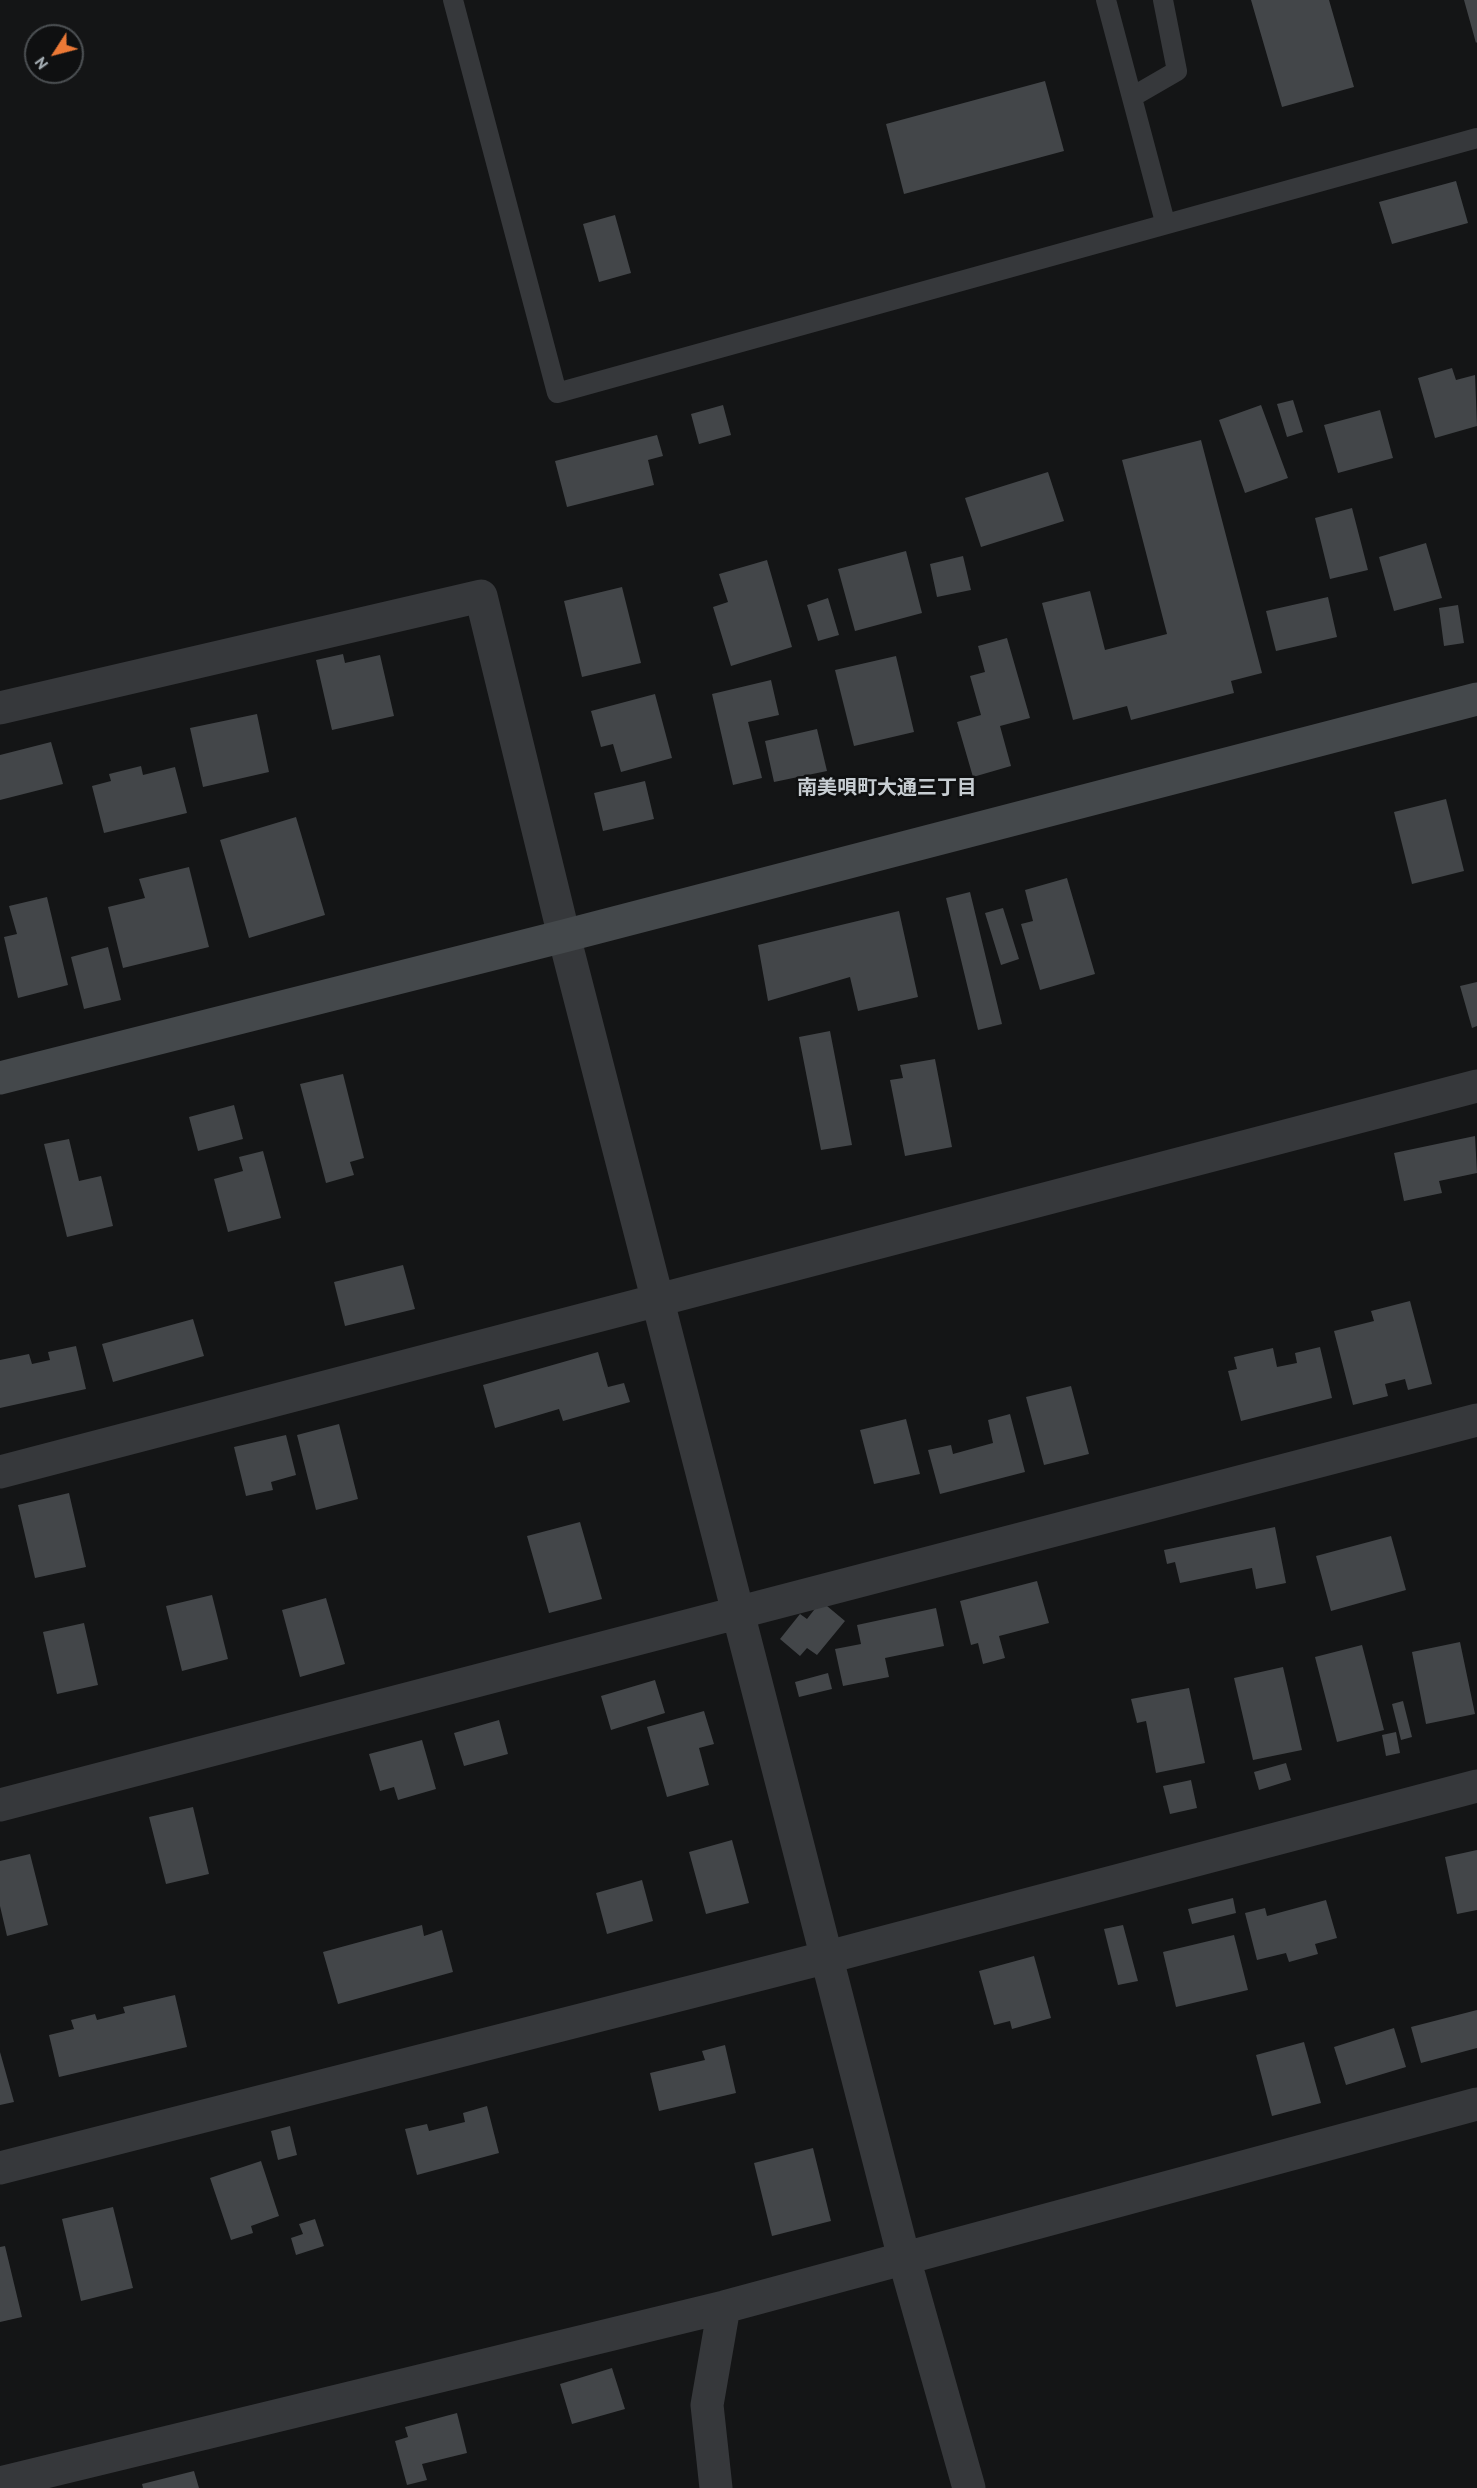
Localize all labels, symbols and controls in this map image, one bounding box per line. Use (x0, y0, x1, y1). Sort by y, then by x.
north arrow (24, 24, 84, 84)
text: N (30, 53, 52, 74)
district label: 南美唄町大通三丁目 (797, 776, 977, 800)

